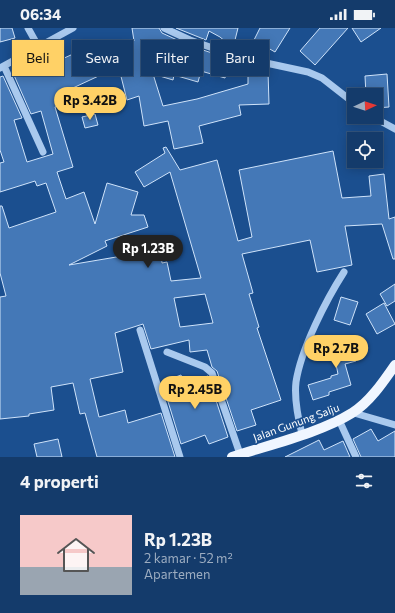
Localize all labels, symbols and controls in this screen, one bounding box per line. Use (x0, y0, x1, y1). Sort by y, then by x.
text: 06:34 (20, 5, 61, 23)
chip: Beli (12, 40, 64, 76)
chip: Sewa (72, 40, 133, 76)
chip: Filter (141, 40, 203, 76)
chip: Baru (211, 40, 269, 76)
pin: Rp 3.42B (49, 87, 131, 121)
north arrow (347, 88, 383, 124)
map controls (347, 88, 383, 168)
text: Rp 3.42B (63, 92, 117, 108)
button: locate (347, 132, 383, 168)
pin: Rp 1.23B (107, 235, 189, 269)
text: Rp 1.23B (122, 240, 174, 256)
pin: Rp 2.7B (299, 335, 373, 369)
text: Rp 2.7B (313, 340, 359, 356)
pin: Rp 2.45B (154, 376, 236, 410)
text: Rp 2.45B (168, 381, 222, 397)
street label: Jalan Gunung Salju (251, 400, 341, 445)
icon: filters (353, 470, 375, 492)
text: 4 properti (20, 471, 99, 492)
text: Rp 1.23B (144, 529, 212, 550)
icon: home (52, 531, 100, 579)
text: 2 kamar · 52 m² (144, 550, 233, 566)
text: Apartemen (144, 566, 210, 582)

